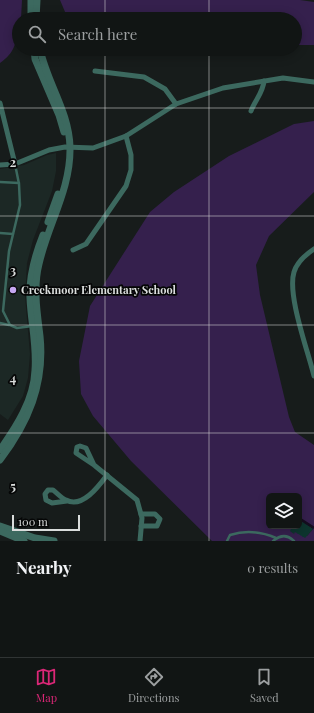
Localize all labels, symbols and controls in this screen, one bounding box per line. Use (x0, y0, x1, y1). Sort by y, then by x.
search box (12, 12, 302, 56)
icon: search (26, 23, 48, 45)
text: Search here (58, 24, 137, 44)
text: 2 (10, 153, 17, 170)
text: 3 (10, 261, 16, 278)
place label: Creekmoor Elementary School (21, 282, 177, 297)
marker: Creekmoor Elementary School (8, 285, 18, 295)
text: 4 (10, 369, 17, 386)
text: 5 (10, 477, 16, 494)
map controls (266, 493, 302, 529)
button: layers (266, 493, 302, 529)
scale bar (12, 513, 80, 532)
text: 100 m (18, 514, 48, 529)
text: Nearby (16, 556, 71, 578)
text: 0 results (247, 559, 298, 576)
tab: Map (35, 666, 57, 705)
tab: Directions (128, 666, 179, 705)
tab: Saved (250, 666, 279, 705)

